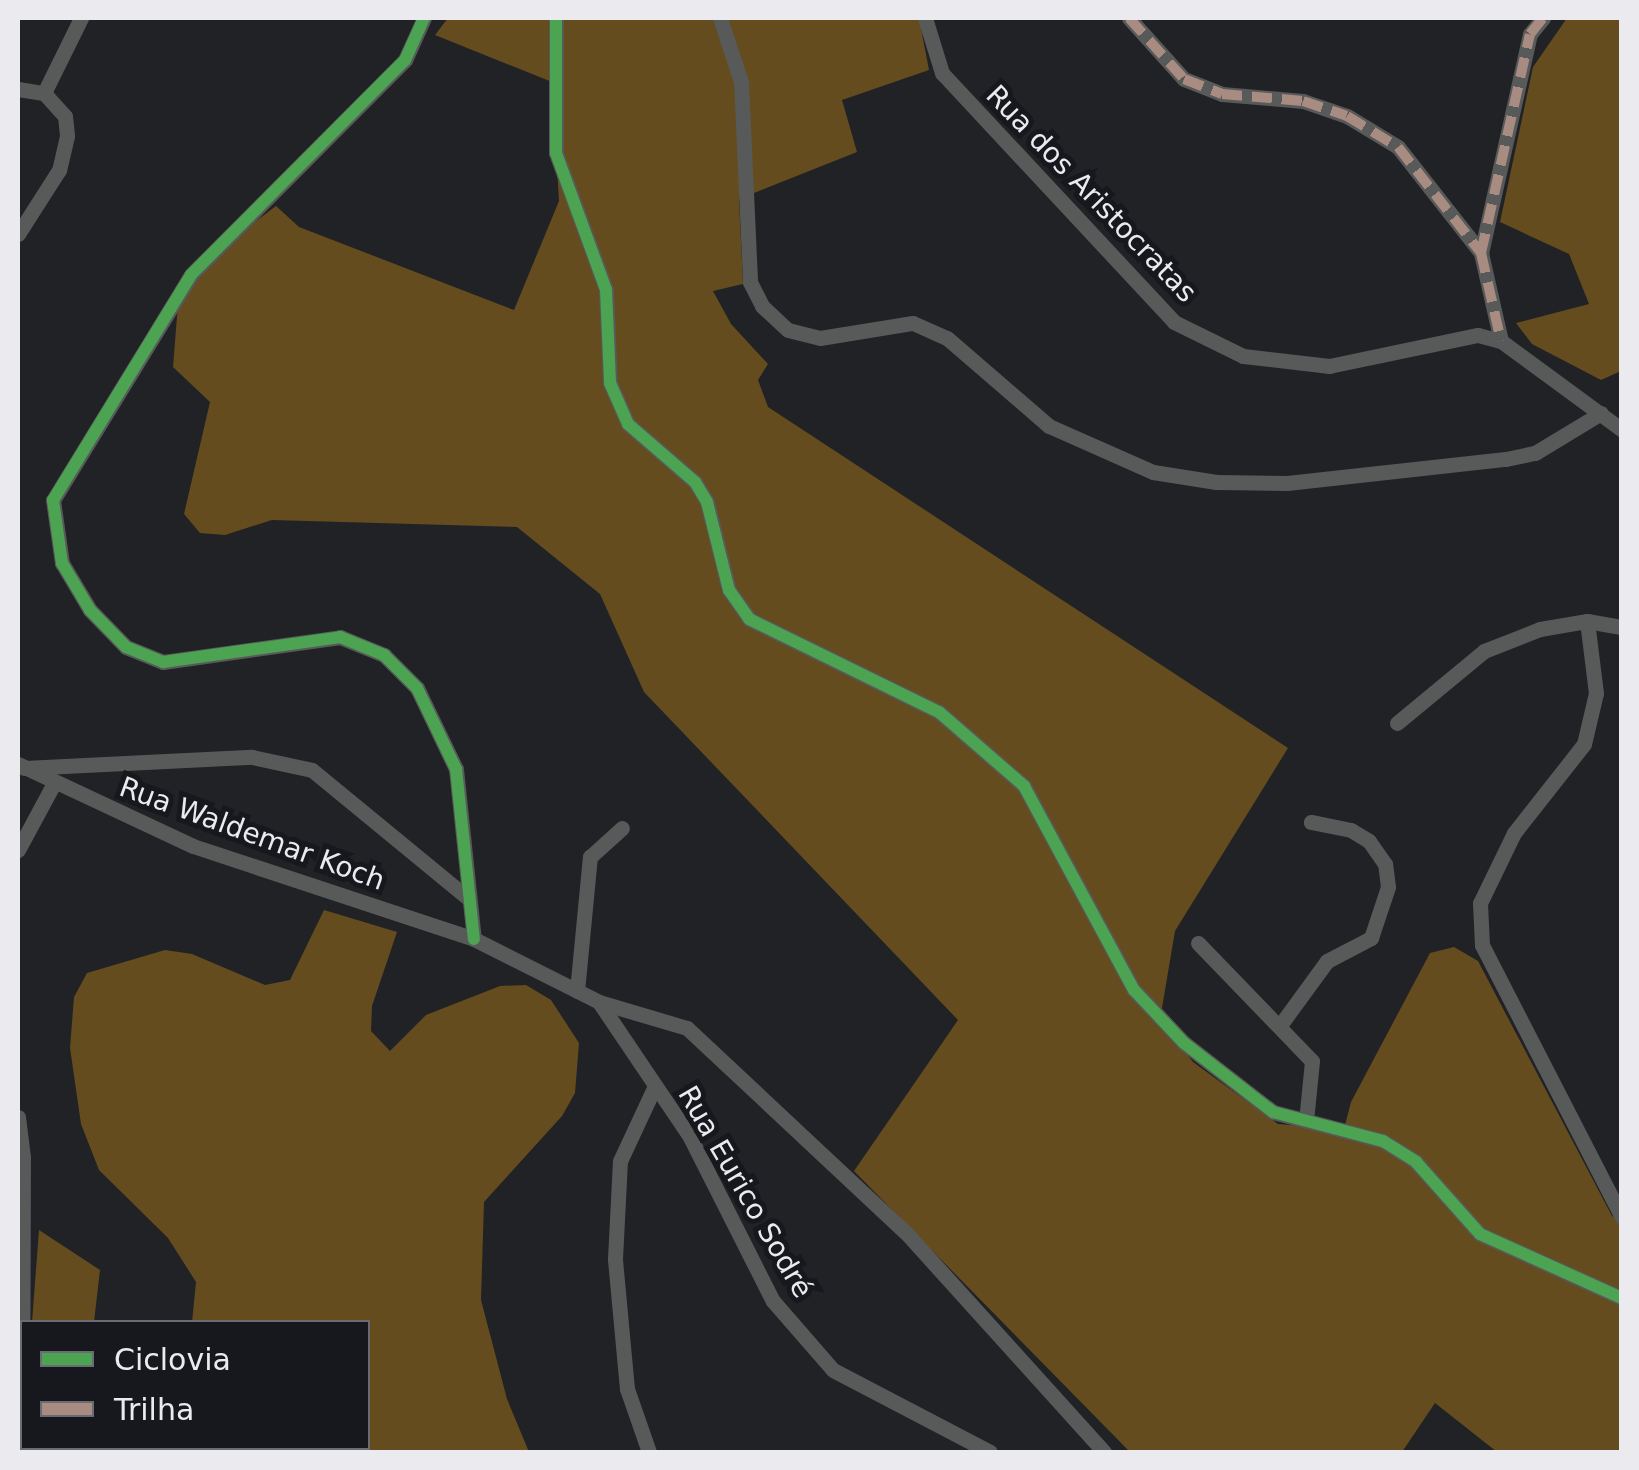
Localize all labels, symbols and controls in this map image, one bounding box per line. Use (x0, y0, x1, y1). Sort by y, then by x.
street label: Rua dos Aristocratas (979, 79, 1203, 309)
street label: Rua Waldemar Koch (115, 770, 389, 898)
street label: Rua Eurico Sodré (671, 1080, 819, 1304)
legend (20, 1320, 370, 1450)
text: Ciclovia (114, 1342, 231, 1377)
text: Trilha (114, 1392, 194, 1427)

